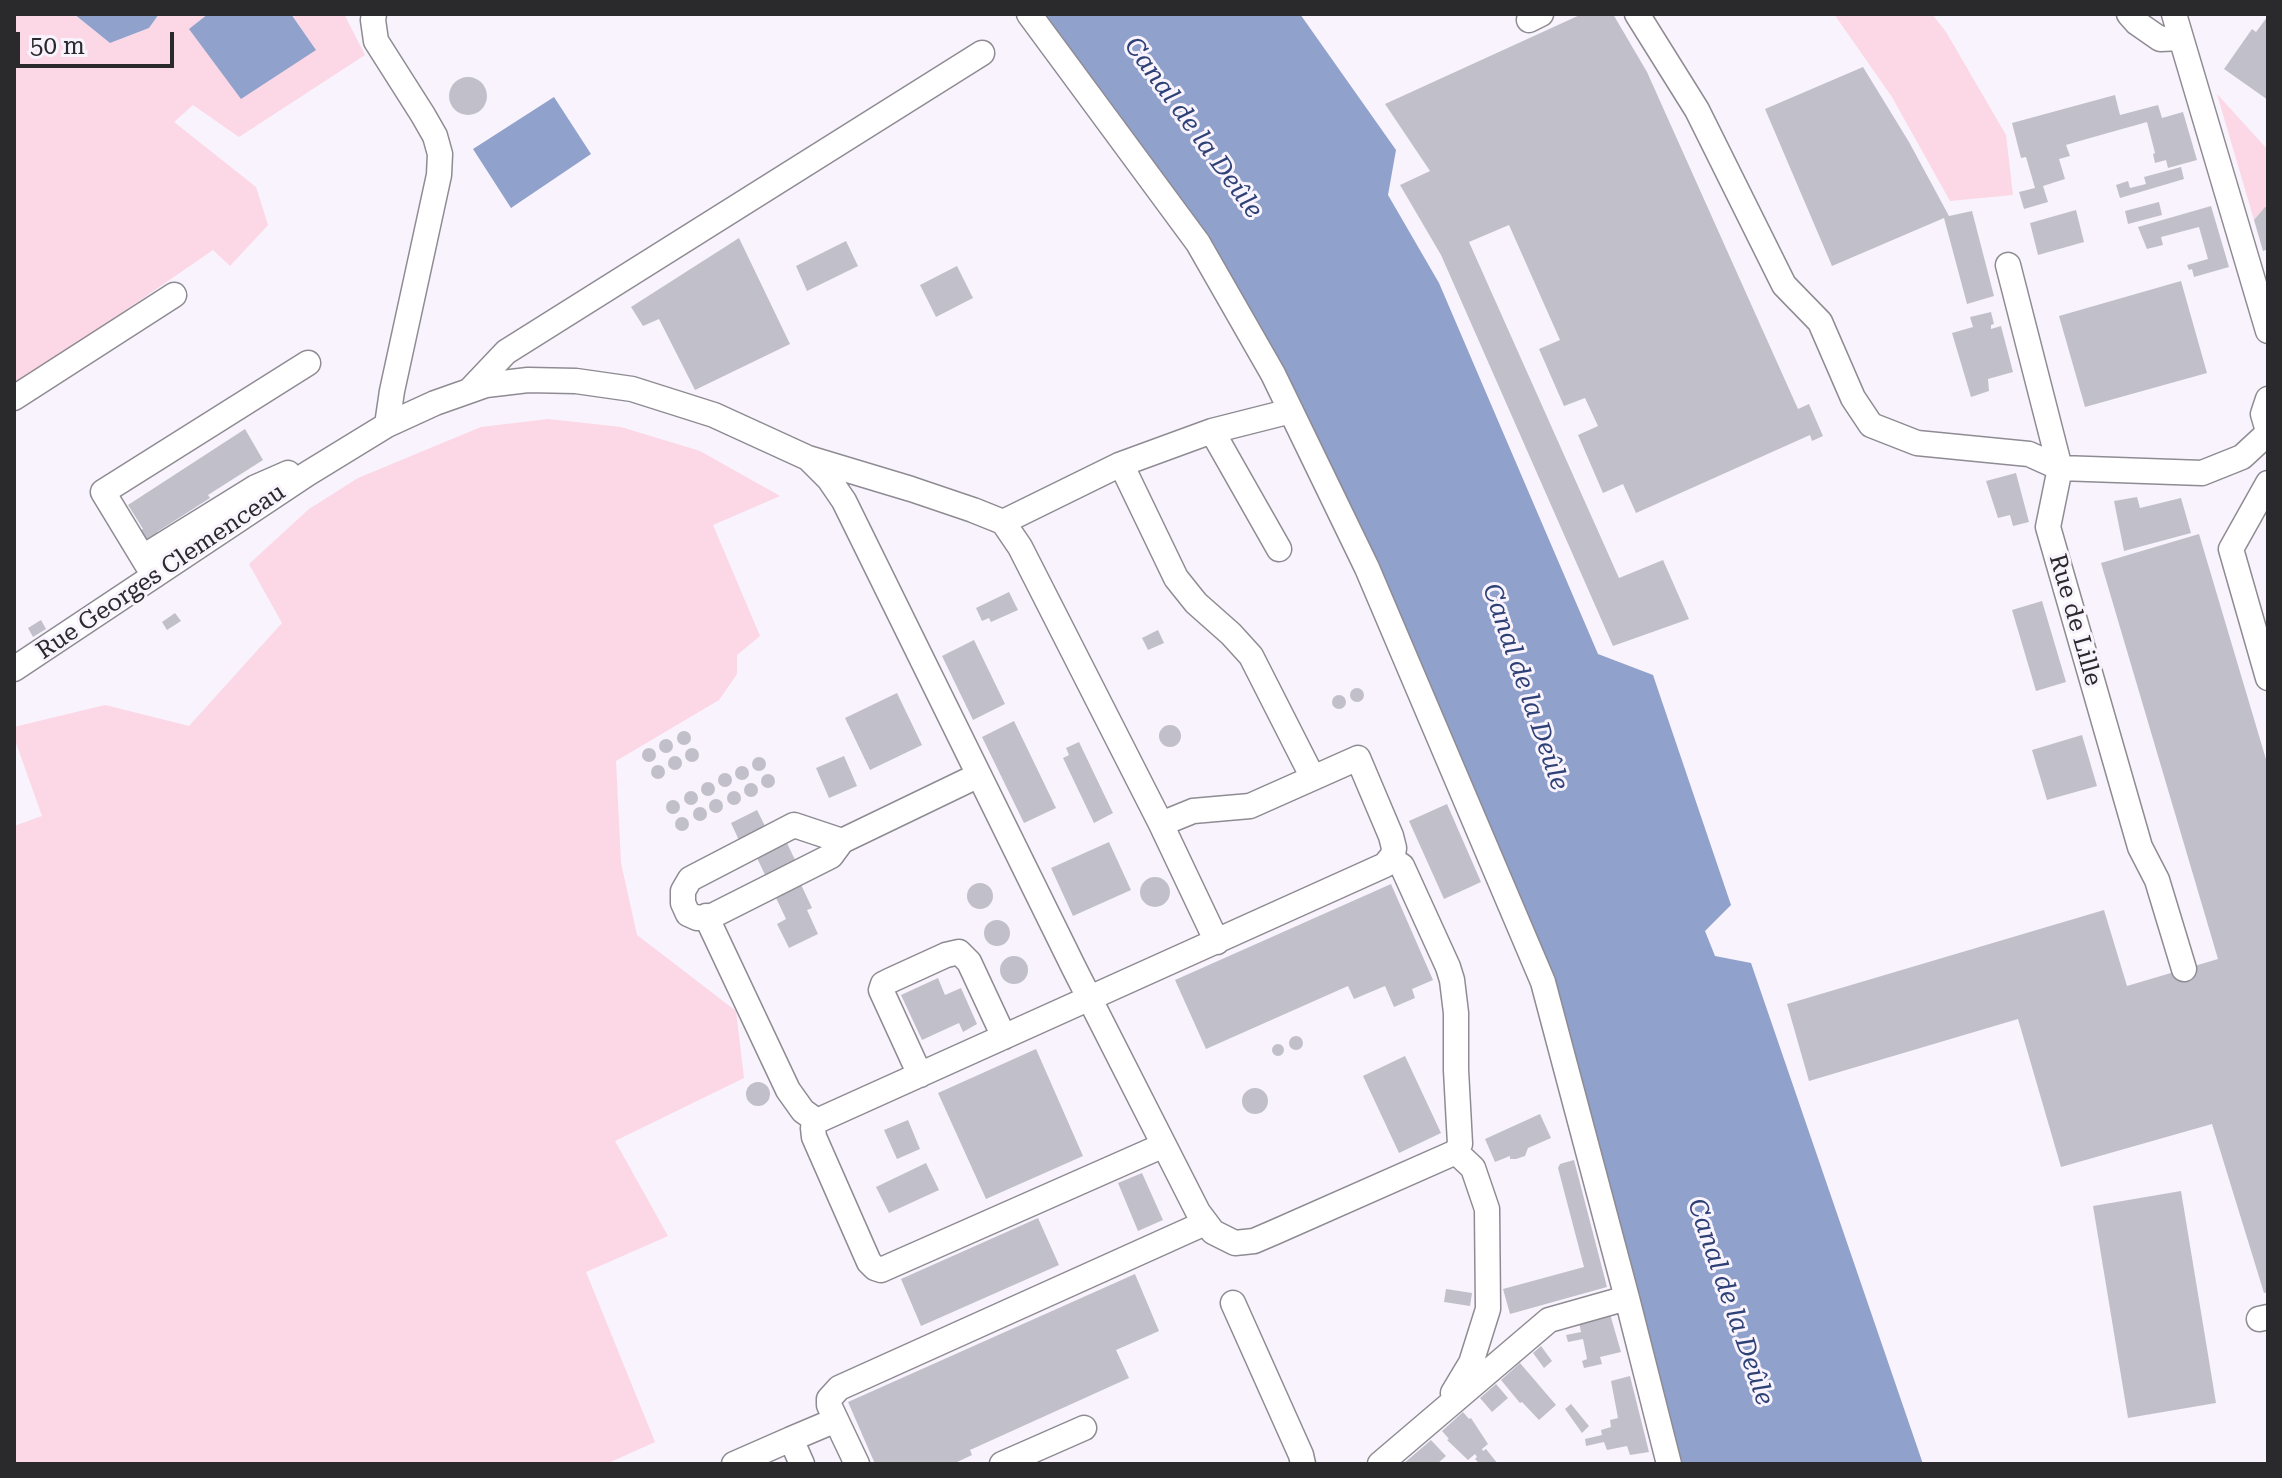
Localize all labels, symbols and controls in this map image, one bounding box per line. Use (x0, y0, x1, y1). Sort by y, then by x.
scale bar (20, 16, 178, 66)
water label: Canal de la Deûle (1117, 31, 1269, 225)
text: 50 m (30, 32, 85, 60)
street label: Rue Georges Clemenceau (31, 478, 291, 666)
street label: Rue de Lille (2042, 551, 2108, 689)
water label: Canal de la Deûle (1475, 580, 1575, 794)
water label: Canal de la Deûle (1680, 1195, 1780, 1409)

